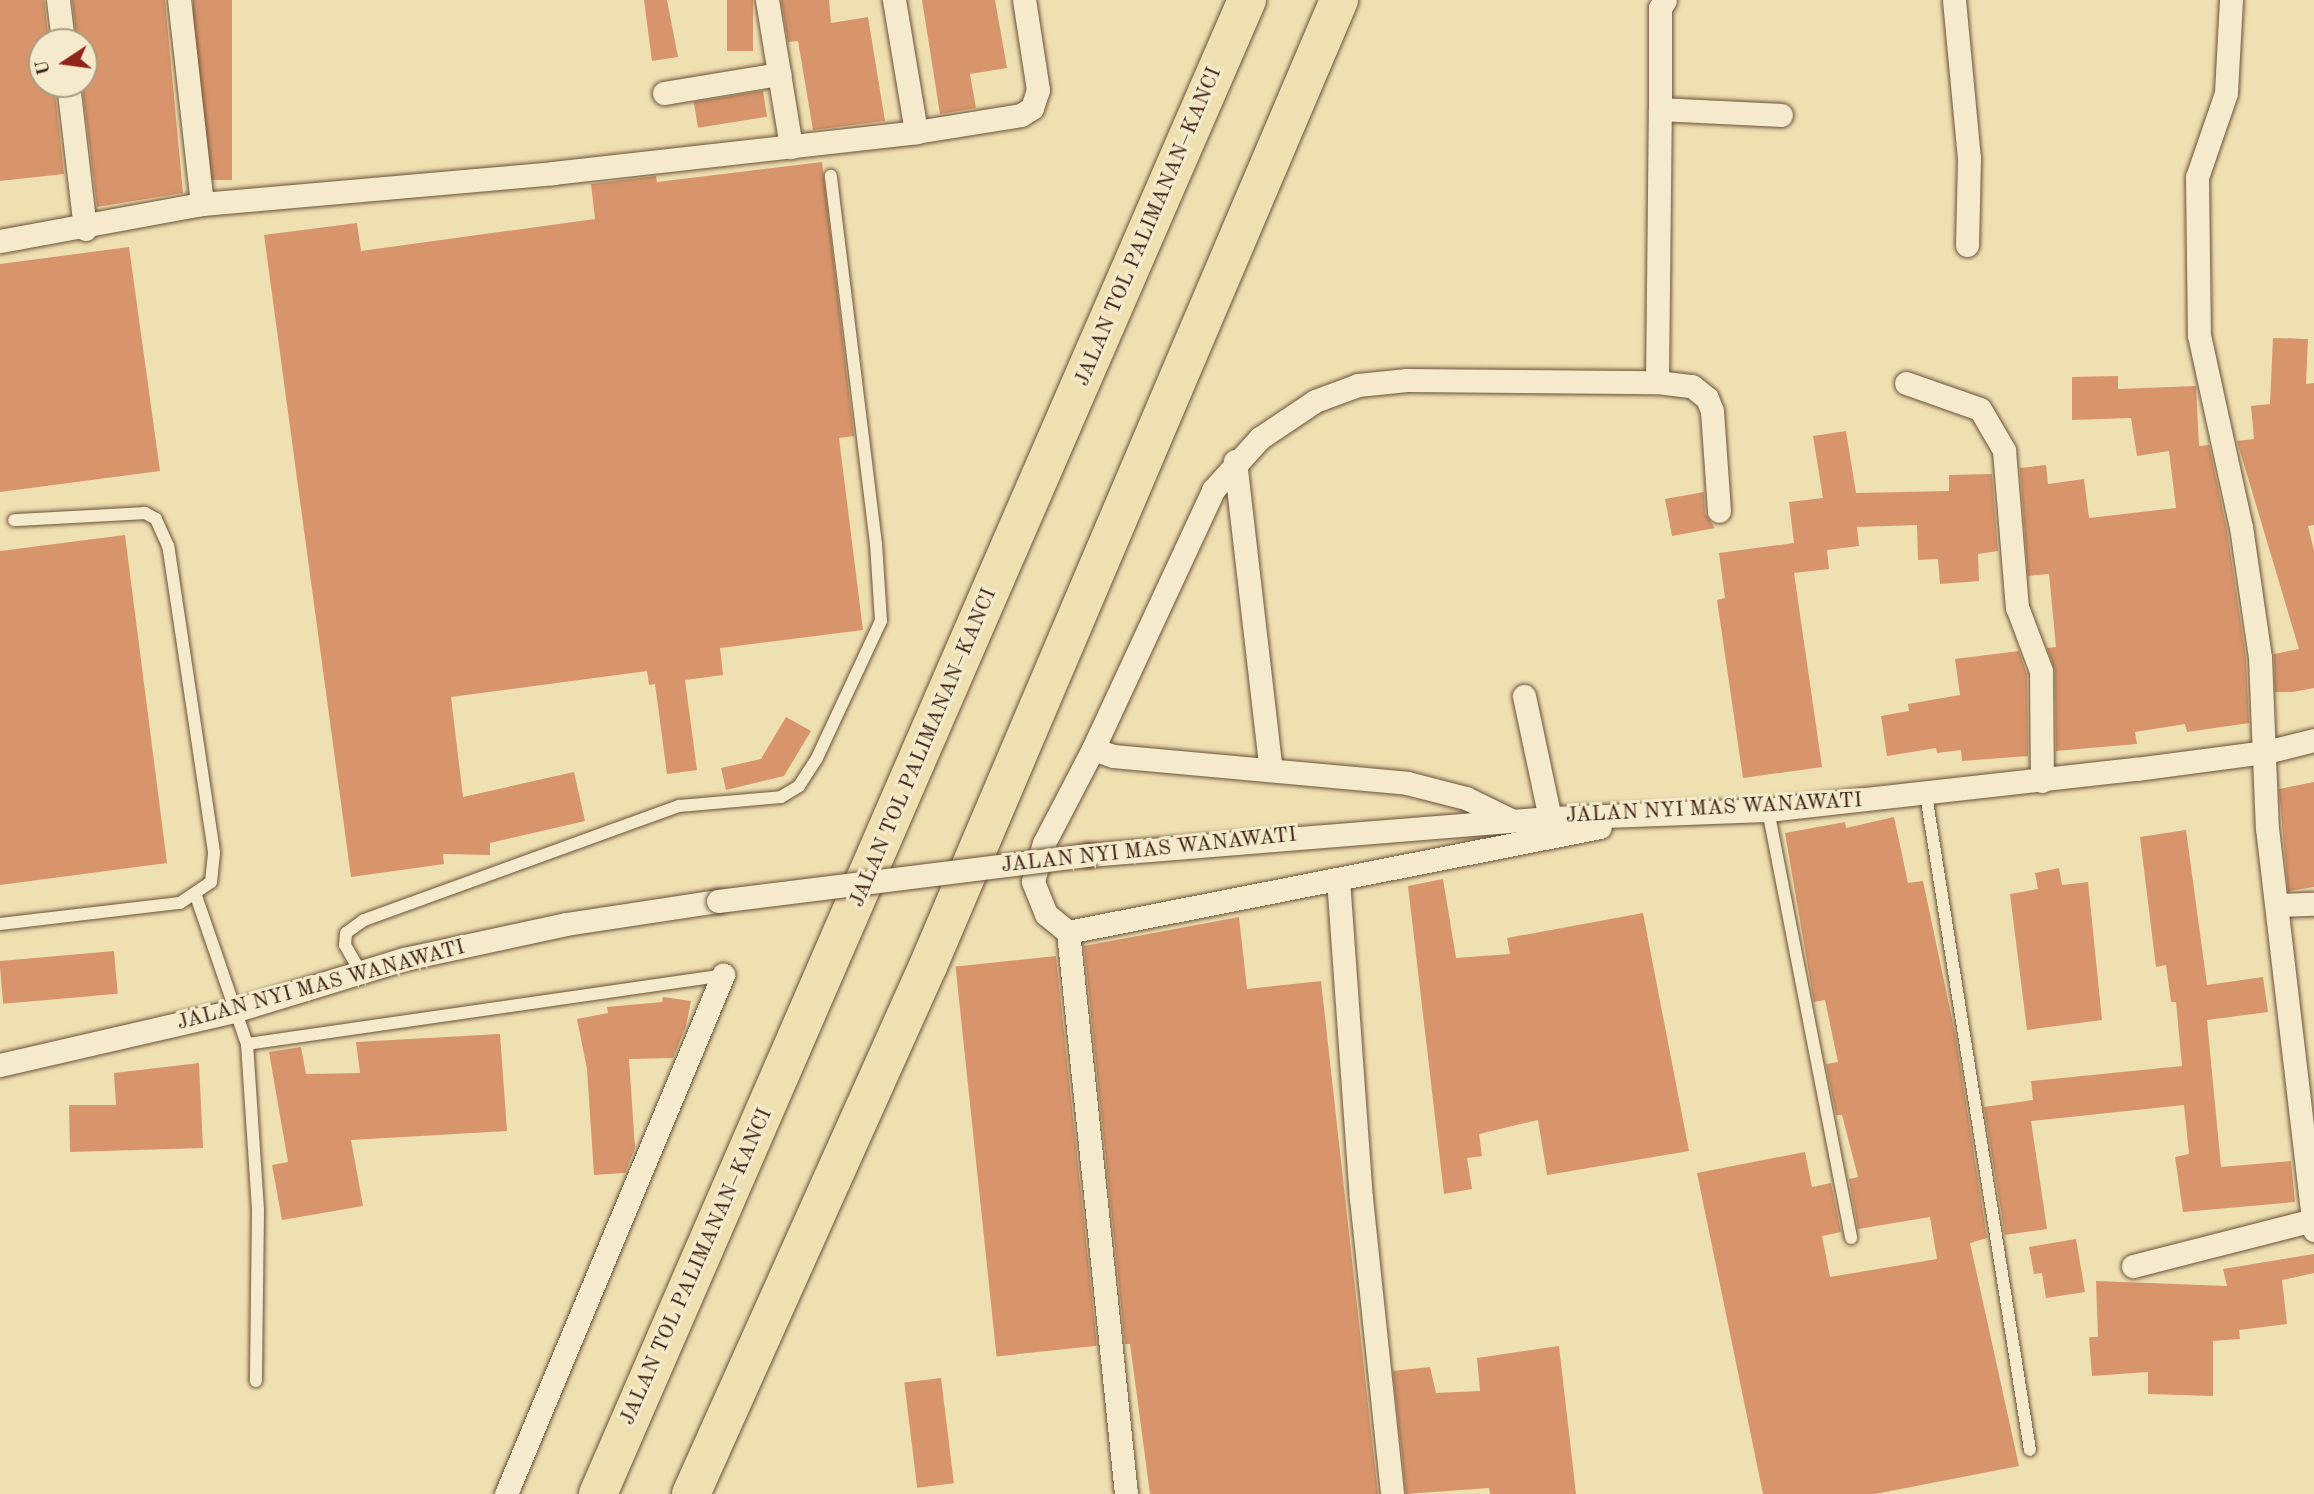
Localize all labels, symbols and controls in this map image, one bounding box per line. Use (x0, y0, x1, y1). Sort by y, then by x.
north arrow (28, 28, 98, 98)
text: U (33, 58, 55, 77)
street label: JALAN TOL PALIMANAN–KANCI (1070, 64, 1228, 390)
street label: JALAN TOL PALIMANAN–KANCI (845, 585, 1003, 911)
street label: JALAN NYI MAS WANAWATI (1565, 789, 1863, 829)
street label: JALAN NYI MAS WANAWATI (1000, 823, 1298, 879)
street label: JALAN NYI MAS WANAWATI (174, 935, 468, 1037)
street label: JALAN TOL PALIMANAN–KANCI (616, 1105, 778, 1429)

